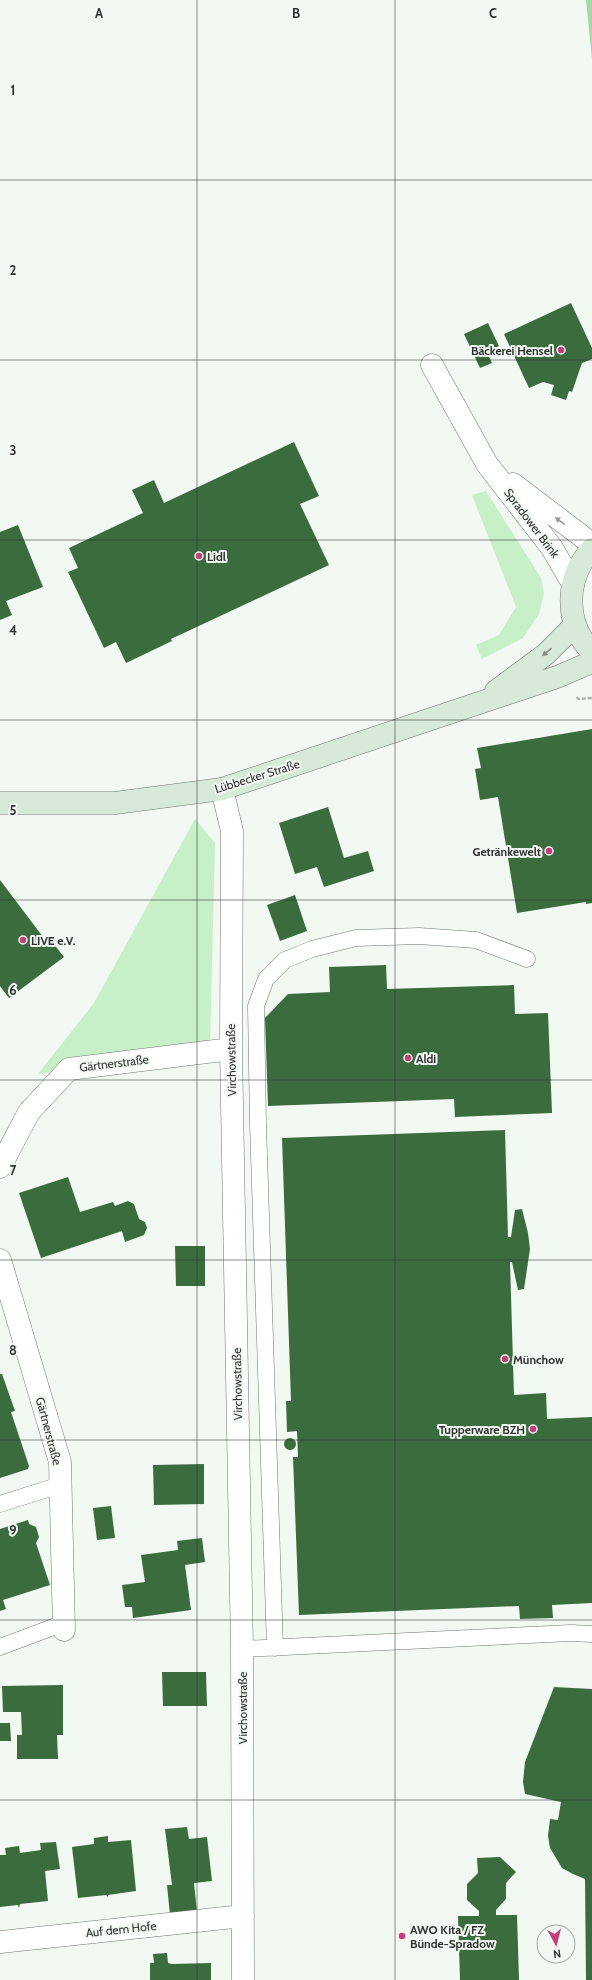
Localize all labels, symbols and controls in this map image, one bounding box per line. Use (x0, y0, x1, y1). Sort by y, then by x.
text: A (95, 5, 104, 21)
text: B (292, 5, 300, 21)
text: C (489, 5, 497, 21)
text: 1 (11, 82, 15, 98)
text: 2 (10, 262, 17, 278)
place label: Bäckerei Hensel (471, 343, 553, 358)
marker: Bäckerei Hensel (556, 345, 566, 355)
text: 3 (9, 442, 17, 458)
street label: Spradower Brink (501, 485, 563, 561)
one-way arrow (555, 517, 566, 525)
place label: Lidl (207, 549, 226, 564)
marker: Lidl (194, 551, 204, 561)
text: 4 (9, 622, 17, 638)
one-way arrow (542, 648, 552, 657)
street label: Lübbecker Straße (213, 756, 301, 796)
text: 5 (10, 802, 17, 818)
place label: Getränkewelt (473, 844, 541, 859)
marker: Getränkewelt (544, 846, 554, 856)
place label: LIVE e.V. (31, 933, 76, 948)
marker: LIVE e.V. (18, 935, 28, 945)
text: 6 (9, 982, 17, 998)
street label: Virchowstraße (223, 1024, 239, 1096)
street label: Gärtnerstraße (78, 1051, 150, 1075)
place label: Aldi (416, 1051, 436, 1066)
marker: Aldi (403, 1053, 413, 1063)
text: 7 (10, 1162, 17, 1178)
text: 8 (9, 1342, 17, 1358)
street label: Virchowstraße (229, 1348, 245, 1420)
place label: Münchow (513, 1352, 564, 1367)
marker: Münchow (500, 1354, 510, 1364)
street label: Gärtnerstraße (33, 1395, 65, 1467)
place label: Tupperware BZH (439, 1422, 525, 1437)
marker: Tupperware BZH (528, 1424, 538, 1434)
text: 9 (9, 1522, 17, 1538)
street label: Virchowstraße (235, 1672, 250, 1744)
street label: Auf dem Hofe (85, 1918, 157, 1940)
place label: AWO Kita / FZ Bünde-Spradow (410, 1922, 495, 1951)
north arrow (536, 1924, 576, 1964)
marker: AWO Kita / FZ Bünde-Spradow (397, 1931, 407, 1941)
text: N (553, 1947, 562, 1961)

